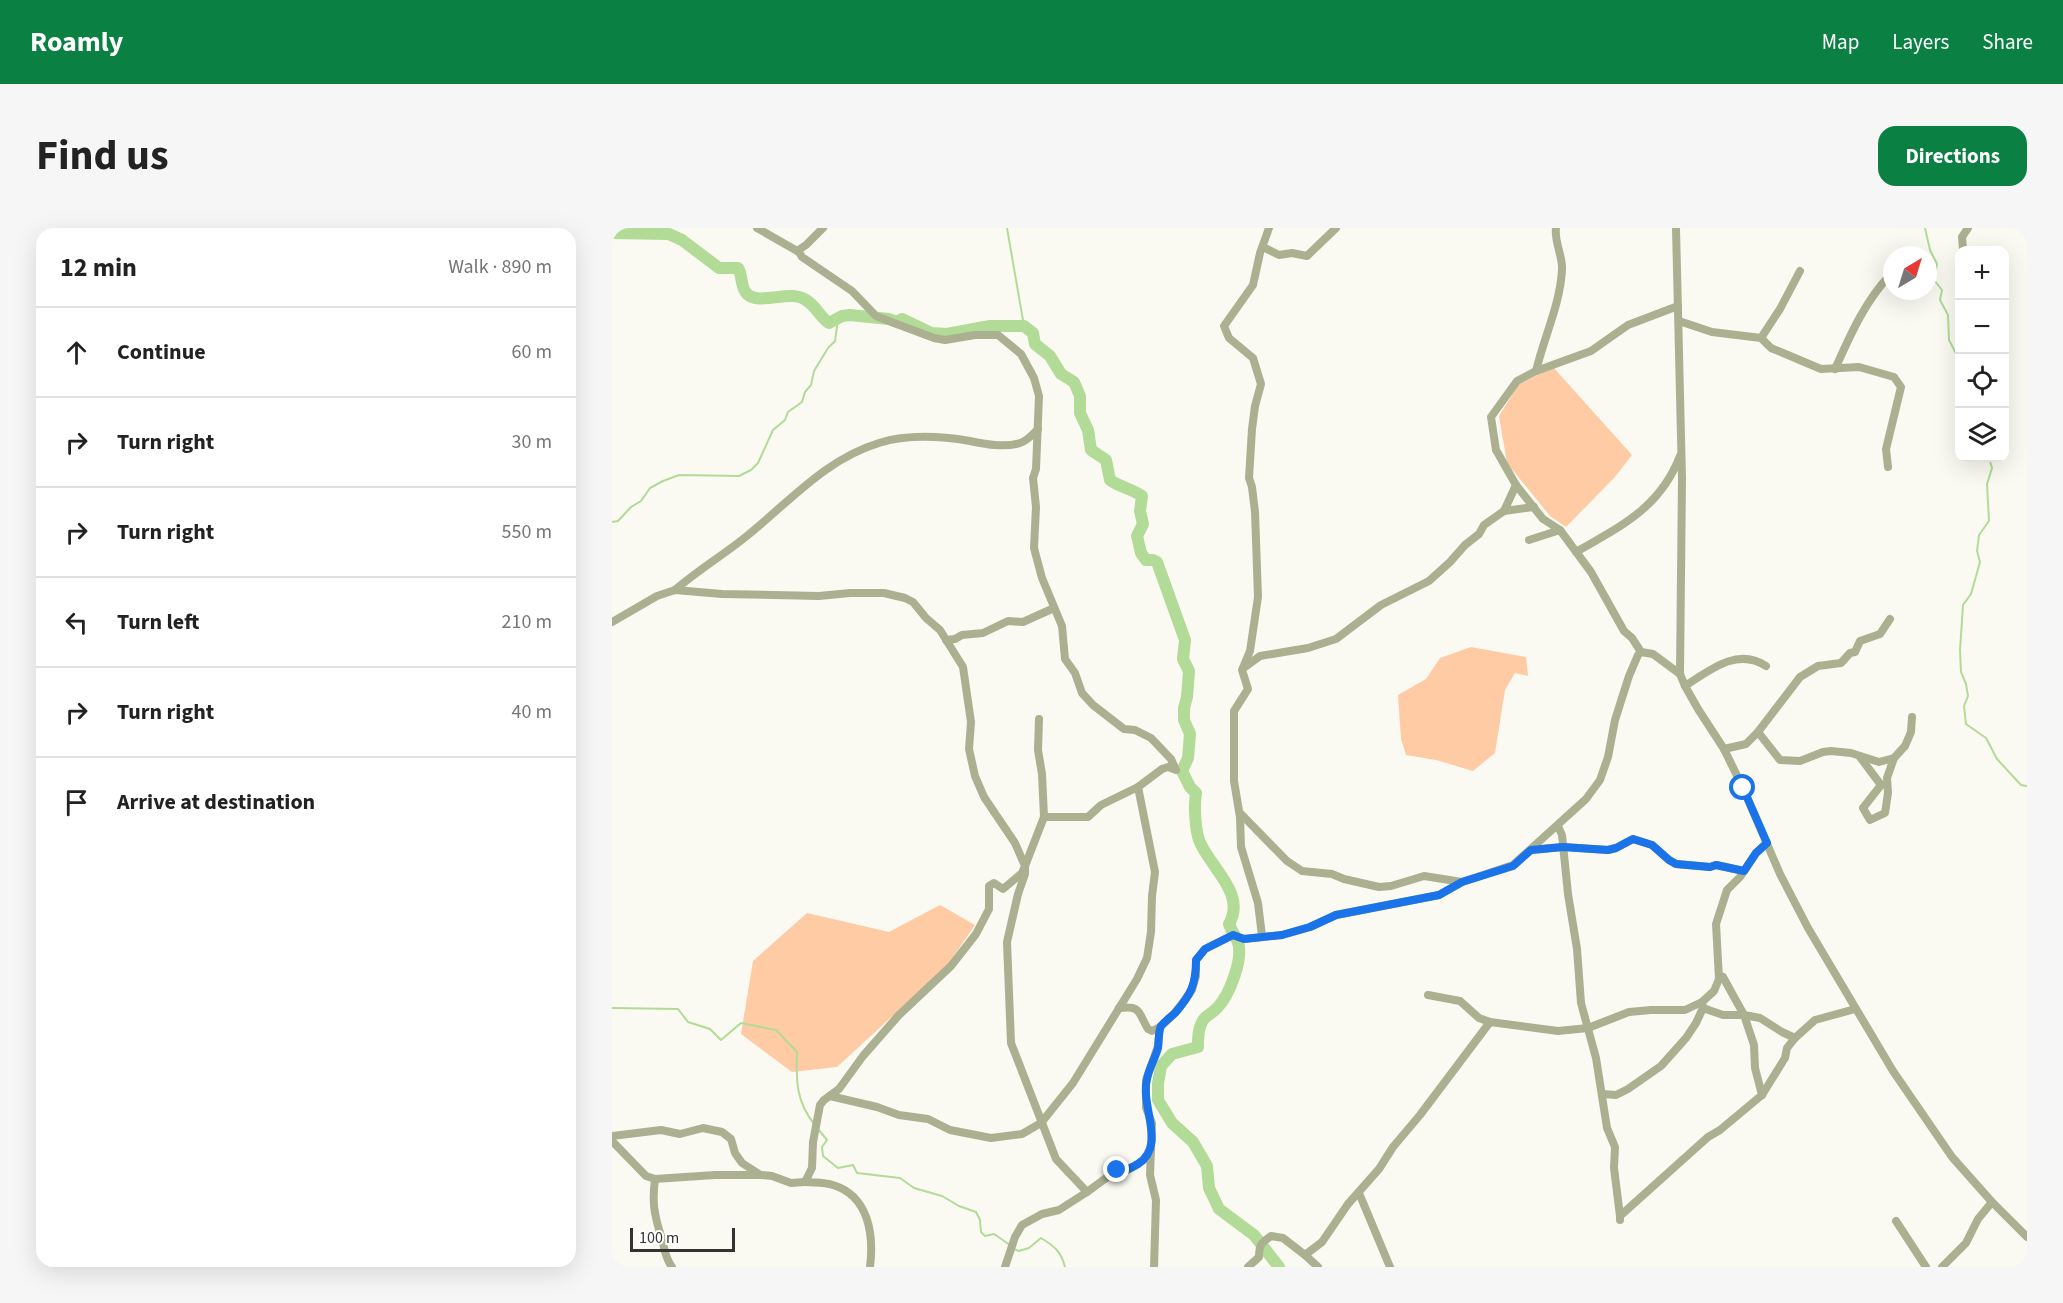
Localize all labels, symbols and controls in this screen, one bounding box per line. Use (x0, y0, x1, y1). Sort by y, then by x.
text: Roamly (30, 22, 123, 62)
text: Map (1822, 27, 1859, 57)
text: Layers (1892, 27, 1949, 57)
text: Share (1982, 27, 2033, 57)
text: Find us (36, 126, 169, 186)
button: Directions (1878, 126, 2027, 186)
north arrow (1883, 246, 1937, 300)
map controls (1955, 246, 2009, 462)
button: + (1955, 246, 2009, 300)
text: 12 min (60, 249, 137, 286)
text: Walk · 890 m (448, 253, 552, 281)
button: − (1955, 300, 2009, 354)
icon: ahead (60, 336, 93, 369)
text: Continue (117, 336, 206, 368)
text: 60 m (512, 338, 552, 366)
button: locate (1955, 354, 2009, 408)
button: layers (1955, 408, 2009, 462)
icon: right (60, 426, 93, 459)
text: Turn right (117, 426, 214, 458)
text: 30 m (512, 428, 552, 456)
icon: right (60, 516, 93, 549)
text: Turn right (117, 516, 214, 548)
text: 550 m (502, 518, 552, 546)
icon: left (60, 606, 93, 639)
text: Turn left (117, 606, 199, 638)
text: 210 m (502, 608, 552, 636)
icon: right (60, 696, 93, 729)
text: Turn right (117, 696, 214, 728)
text: 40 m (512, 698, 552, 726)
route start (1729, 774, 1755, 800)
icon: arrive (60, 786, 93, 819)
text: Arrive at destination (117, 786, 315, 818)
route end (1103, 1156, 1129, 1182)
scale bar (630, 1225, 735, 1252)
text: 100 m (639, 1227, 679, 1249)

